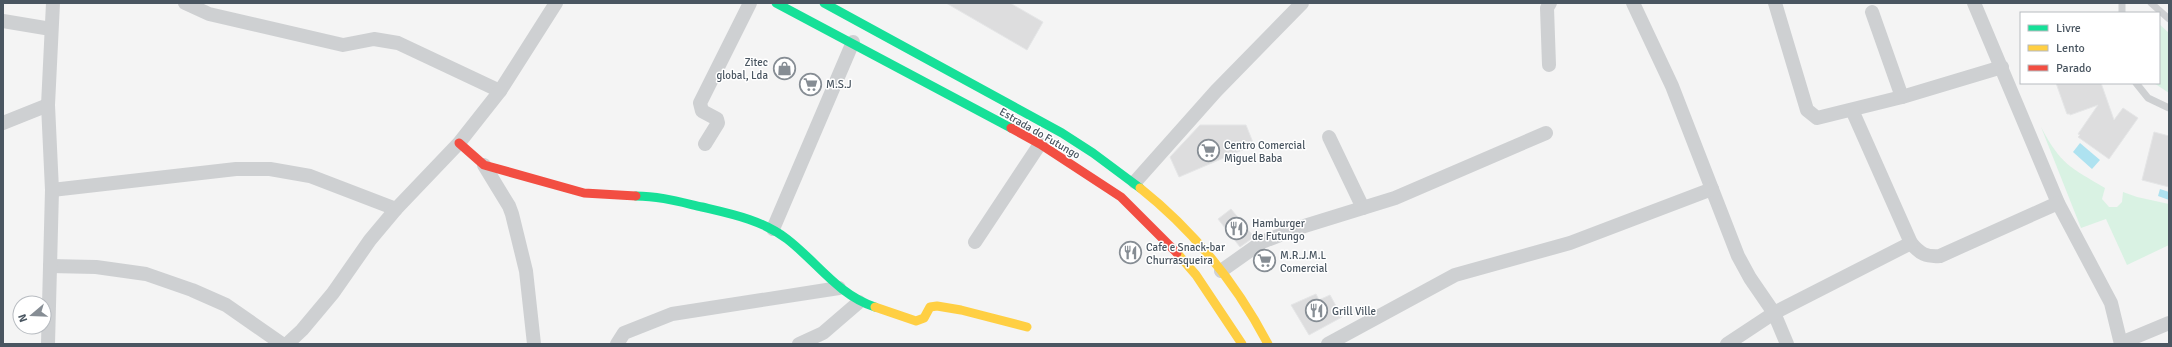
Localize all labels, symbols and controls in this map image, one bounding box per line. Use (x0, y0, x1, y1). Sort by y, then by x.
legend (2020, 12, 2160, 84)
text: Livre (2056, 21, 2081, 36)
text: Lento (2056, 41, 2085, 56)
shop icon: Zitec global, Lda (771, 55, 797, 81)
place label: Zitec global, Lda (716, 56, 768, 82)
text: Parado (2056, 61, 2092, 76)
supermarket icon: M.S.J (798, 71, 824, 97)
place label: M.S.J (826, 78, 852, 91)
street label: Estrada do Futungo (997, 105, 1083, 162)
supermarket icon: Centro Comercial Miguel Baba (1195, 138, 1221, 164)
place label: Centro Comercial Miguel Baba (1224, 139, 1305, 165)
restaurant icon: Hamburger de Futungo (1223, 216, 1249, 242)
place label: Hamburger de Futungo (1252, 217, 1305, 243)
restaurant icon: Cafe e Snack-bar Churrasqueira (1118, 240, 1144, 266)
place label: Cafe e Snack-bar Churrasqueira (1146, 241, 1225, 267)
supermarket icon: M.R.J.M.L Comercial (1251, 248, 1277, 274)
place label: M.R.J.M.L Comercial (1280, 249, 1327, 275)
north arrow (12, 295, 52, 335)
restaurant icon: Grill Ville (1304, 298, 1330, 324)
place label: Grill Ville (1332, 305, 1376, 318)
text: N (16, 312, 30, 324)

